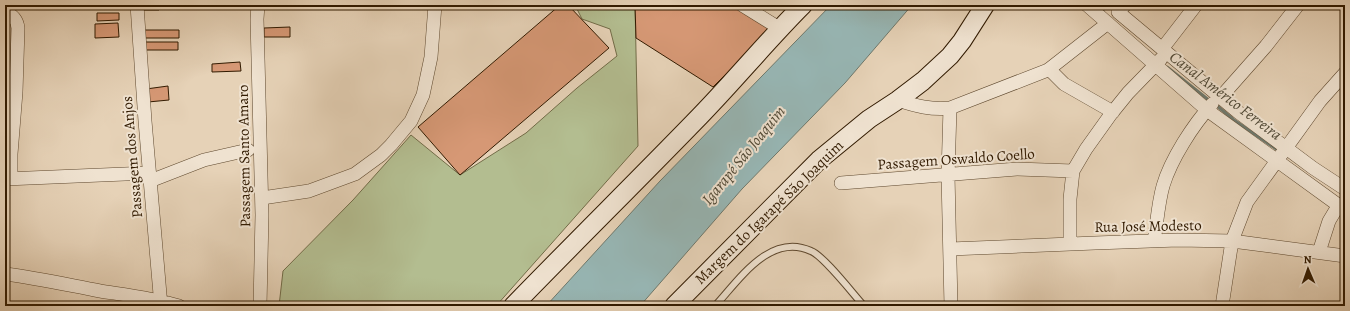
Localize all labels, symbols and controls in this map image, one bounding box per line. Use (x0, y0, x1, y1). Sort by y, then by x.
water label: Canal Américo Ferreira (1165, 46, 1287, 146)
street label: Passagem Santo Amaro (233, 84, 255, 228)
street label: Passagem dos Anjos (117, 95, 147, 219)
water label: Igarapé São Joaquim (697, 101, 791, 210)
street label: Margem do Igarapé São Joaquim (690, 135, 848, 288)
street label: Passagem Oswaldo Coello (877, 144, 1035, 174)
street label: Rua José Modesto (1094, 215, 1202, 237)
north arrow (1288, 249, 1328, 289)
text: N (1303, 252, 1312, 267)

